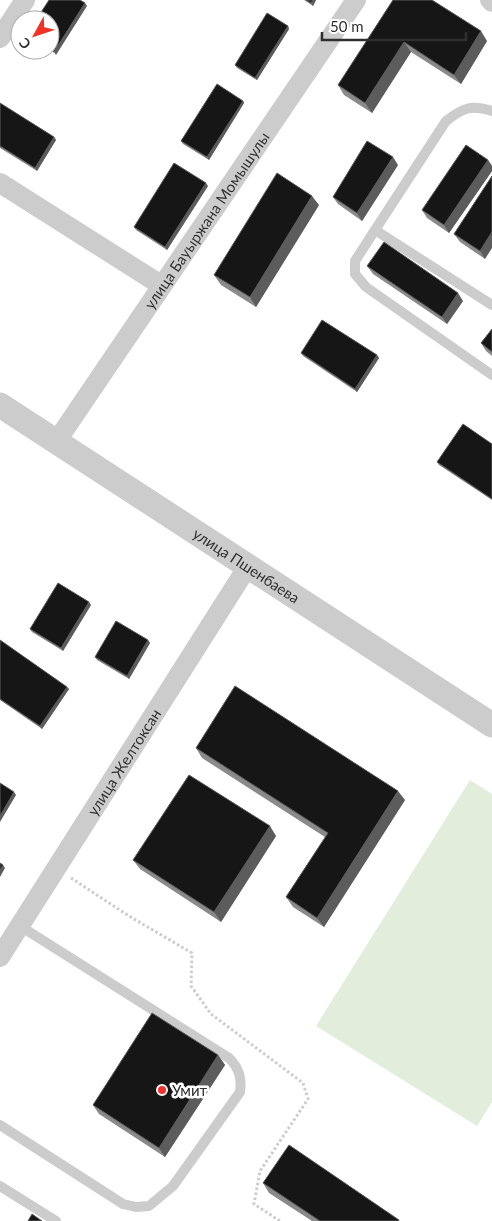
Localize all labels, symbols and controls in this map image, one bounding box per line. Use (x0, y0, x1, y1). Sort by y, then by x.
north arrow (10, 10, 60, 60)
scale bar (322, 10, 466, 42)
text: 50 m (330, 17, 364, 35)
text: С (15, 34, 34, 53)
street label: улица Бауыржана Момышулы (140, 128, 273, 312)
street label: улица Пшенбаева (190, 524, 303, 607)
street label: улица Желтоксан (83, 705, 164, 819)
place label: Умит (172, 1081, 208, 1099)
marker: Умит (156, 1084, 168, 1096)

